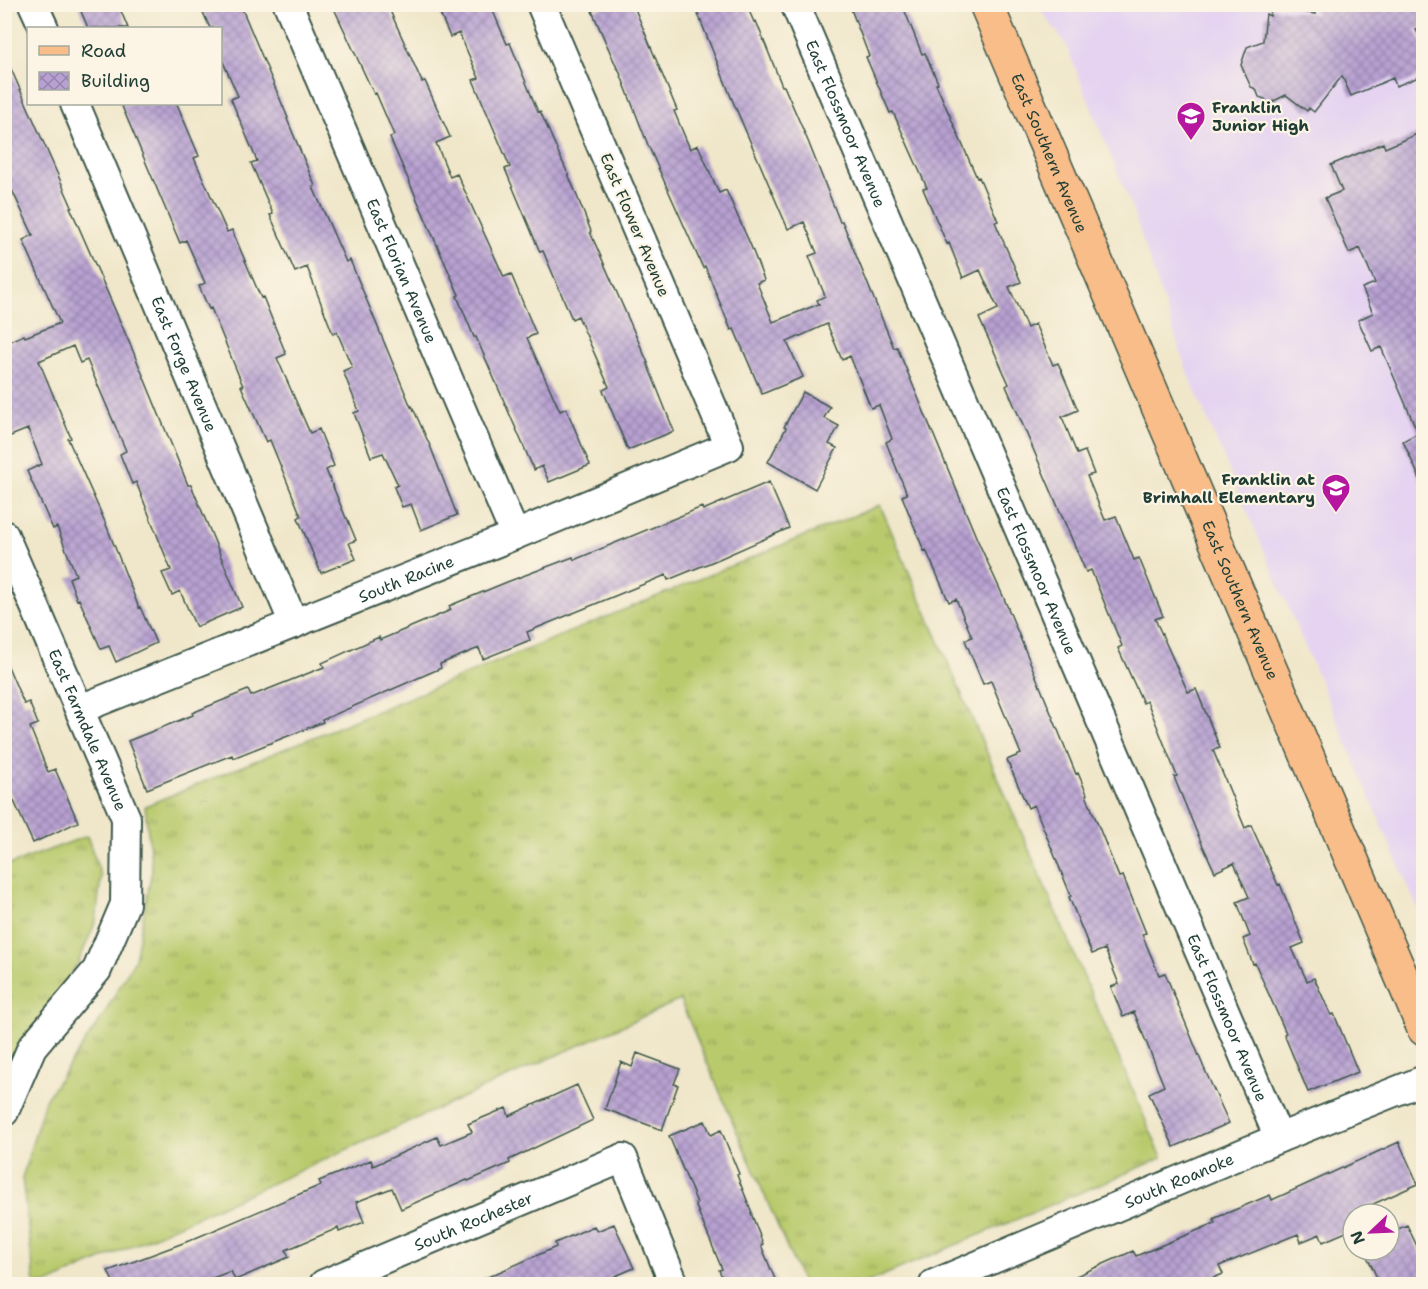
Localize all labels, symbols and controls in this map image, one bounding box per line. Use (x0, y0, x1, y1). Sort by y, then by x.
legend (27, 27, 222, 105)
street label: East Flossmoor Avenue (801, 37, 891, 211)
text: Road (81, 39, 126, 63)
text: Building (81, 69, 150, 93)
street label: East Southern Avenue (1006, 70, 1093, 236)
place label: Franklin Junior High (1212, 97, 1309, 136)
school or university icon: Franklin Junior High (1175, 100, 1207, 142)
street label: East Flower Avenue (595, 150, 675, 300)
street label: East Florian Avenue (362, 195, 442, 346)
street label: East Forge Avenue (147, 293, 222, 435)
place label: Franklin at Brimhall Elementary (1143, 469, 1315, 508)
school or university icon: Franklin at Brimhall Elementary (1320, 472, 1352, 514)
street label: East Flossmoor Avenue (992, 484, 1082, 658)
street label: East Southern Avenue (1197, 517, 1284, 683)
street label: South Racine (355, 550, 457, 607)
street label: East Farmdale Avenue (44, 646, 132, 814)
street label: East Flossmoor Avenue (1183, 931, 1273, 1105)
street label: South Roanoke (1121, 1148, 1237, 1213)
street label: South Rochester (411, 1187, 536, 1255)
north arrow (1341, 1202, 1401, 1262)
text: N (1346, 1228, 1370, 1248)

